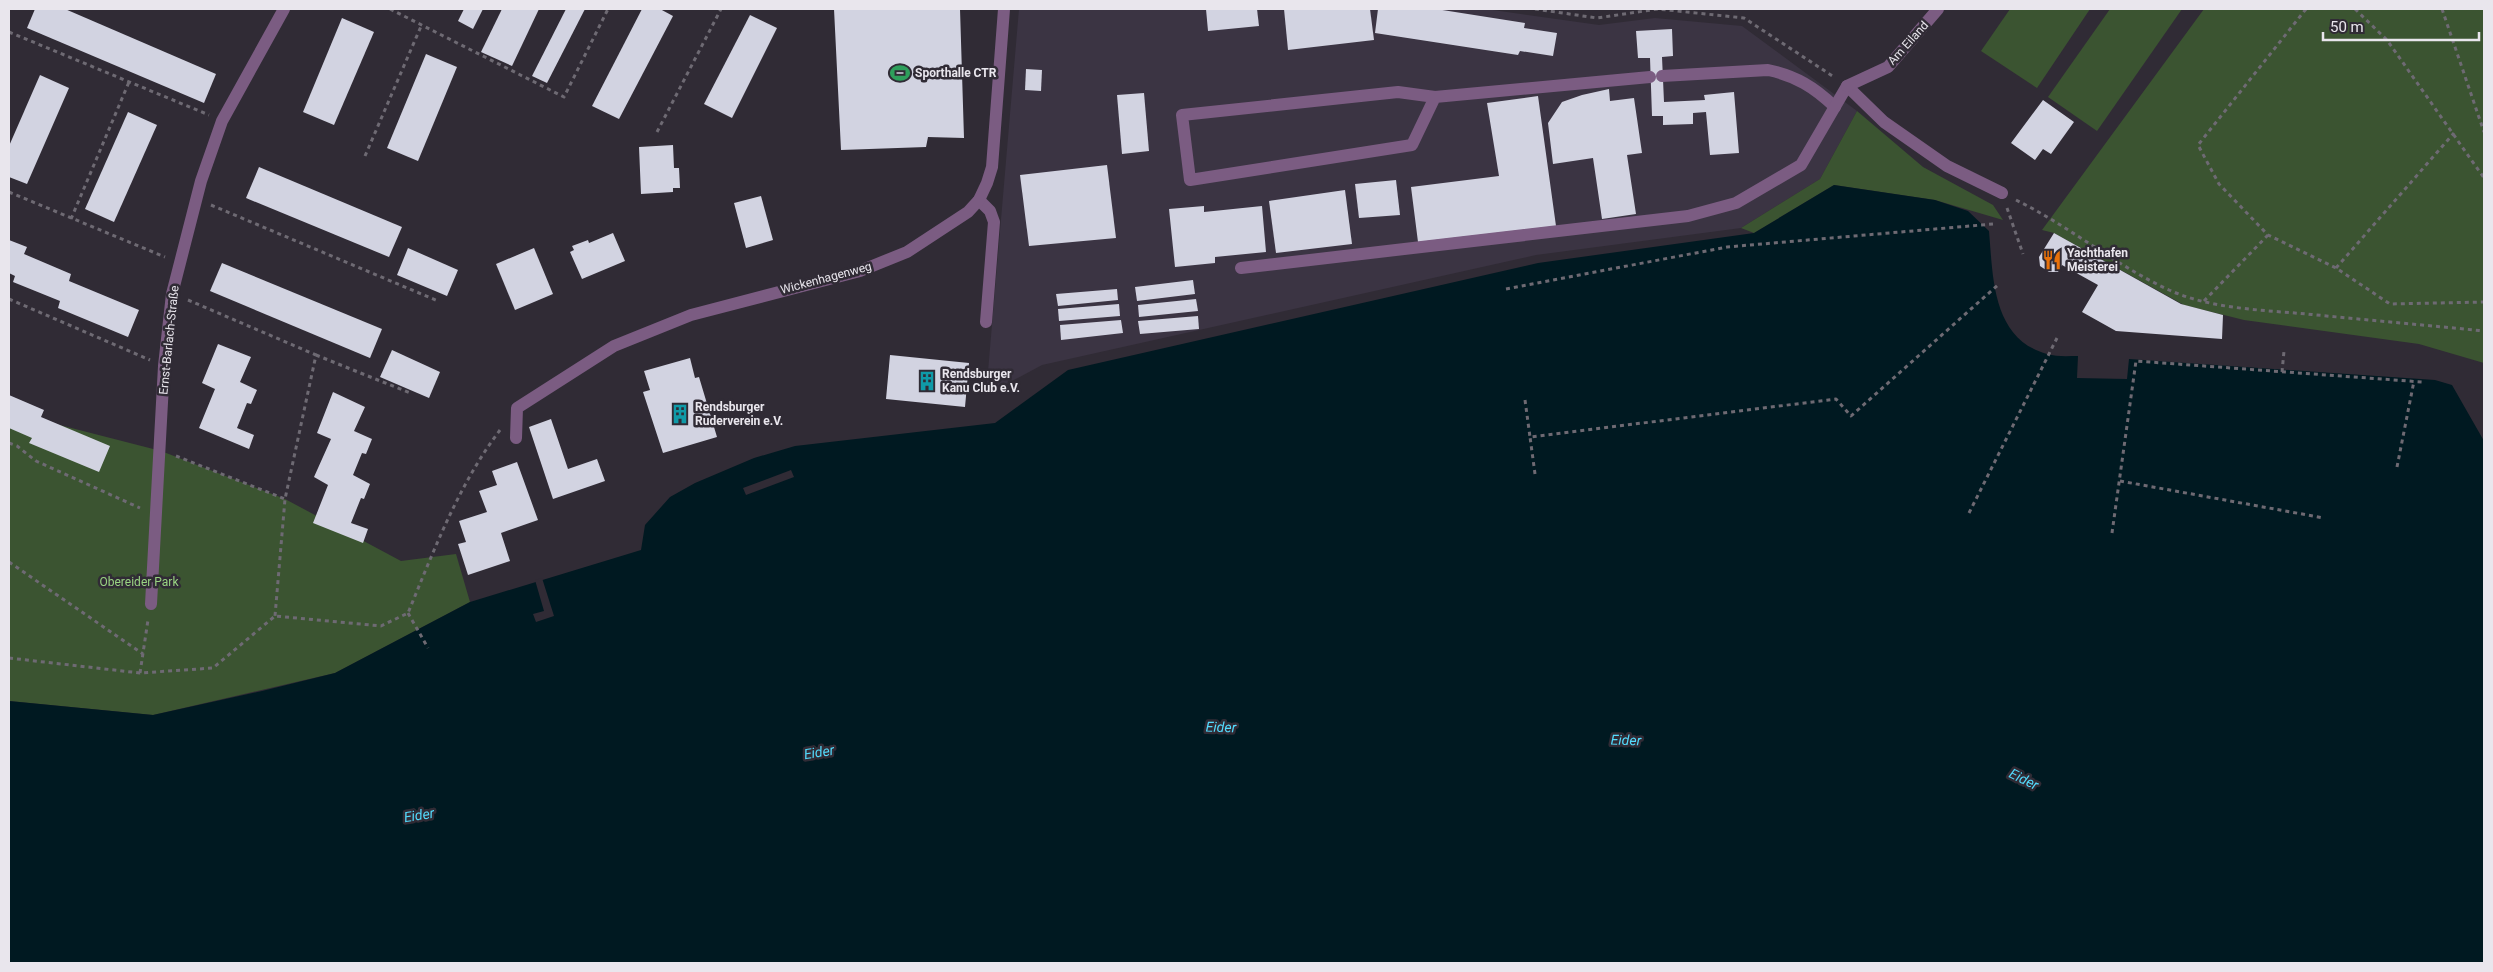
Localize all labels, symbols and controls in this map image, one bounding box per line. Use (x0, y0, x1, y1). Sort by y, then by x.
scale bar (2323, 10, 2479, 42)
street label: Am Eiland (1885, 18, 1931, 68)
text: 50 m (2330, 18, 2364, 36)
sports icon: Sporthalle CTR (889, 62, 911, 84)
place label: Sporthalle CTR (915, 66, 997, 80)
place label: Yachthafen Meisterei (2067, 246, 2128, 274)
restaurant icon: Yachthafen Meisterei (2041, 249, 2063, 271)
street label: Wickenhagenweg (779, 259, 873, 297)
street label: Ernst-Barlach-Straße (156, 285, 182, 395)
place label: Rendsburger Kanu Club e.V. (942, 367, 1020, 395)
building icon: Rendsburger Kanu Club e.V. (916, 370, 938, 392)
place label: Rendsburger Ruderverein e.V. (695, 400, 783, 428)
building icon: Rendsburger Ruderverein e.V. (669, 403, 691, 425)
park label: Obereider Park (100, 575, 179, 589)
water label: Eider (1205, 718, 1237, 736)
water label: Eider (1610, 731, 1642, 749)
water label: Eider (803, 742, 836, 762)
water label: Eider (2007, 765, 2042, 793)
water label: Eider (403, 805, 436, 825)

